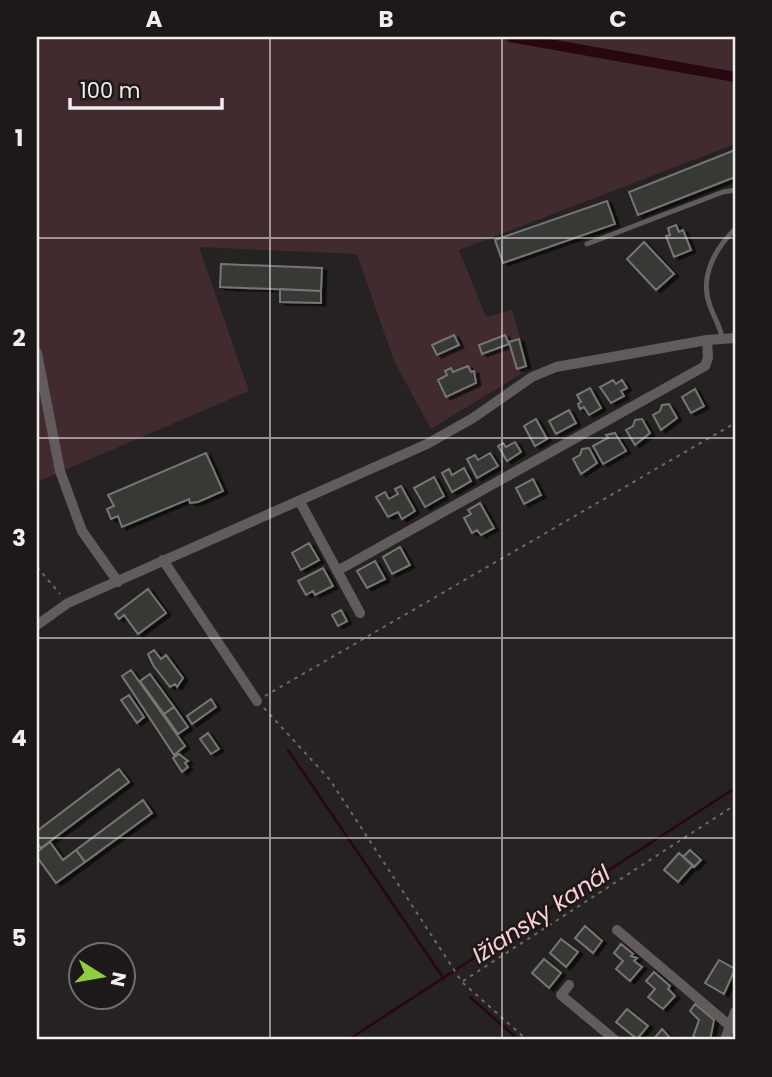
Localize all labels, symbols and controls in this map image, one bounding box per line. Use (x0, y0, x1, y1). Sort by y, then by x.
text: A (146, 3, 163, 35)
text: B (378, 3, 394, 35)
text: C (609, 3, 627, 35)
scale bar (70, 66, 222, 110)
text: 100 m (80, 76, 140, 105)
text: 1 (15, 122, 23, 154)
text: 2 (12, 322, 26, 354)
text: 3 (12, 522, 26, 554)
text: 4 (11, 722, 27, 754)
water label: Ižiansky kanál (466, 857, 617, 971)
text: 5 (12, 922, 26, 954)
north arrow (66, 940, 136, 1010)
text: N (104, 970, 133, 989)

